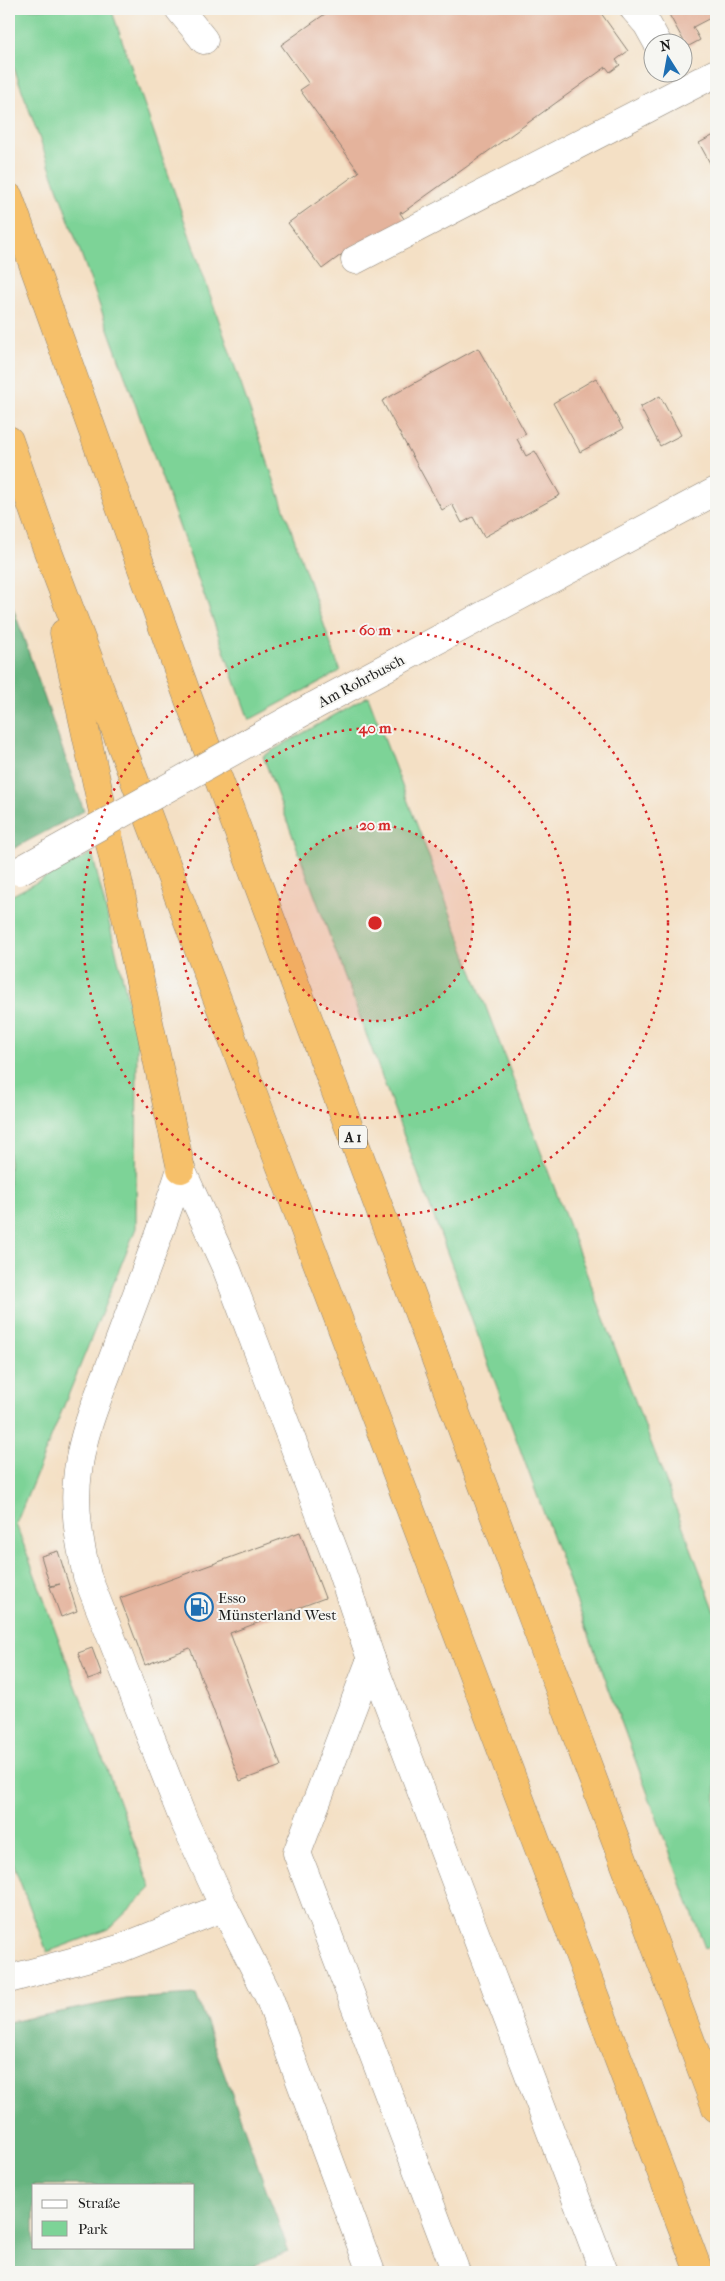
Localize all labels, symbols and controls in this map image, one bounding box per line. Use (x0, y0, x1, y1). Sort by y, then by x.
north arrow (642, 32, 692, 82)
text: N (659, 36, 673, 55)
text: 60 m (359, 621, 392, 639)
street label: Am Rohrbusch (314, 650, 408, 712)
text: 40 m (358, 719, 392, 737)
text: 20 m (359, 816, 391, 834)
centre of rings (366, 914, 384, 932)
road number: A 1 (339, 1126, 367, 1148)
place label: Esso Münsterland West (218, 1589, 337, 1624)
fuel station icon: Esso Münsterland West (184, 1592, 214, 1622)
legend (32, 2184, 195, 2248)
text: Straße (78, 2194, 121, 2212)
text: Park (78, 2220, 108, 2238)

